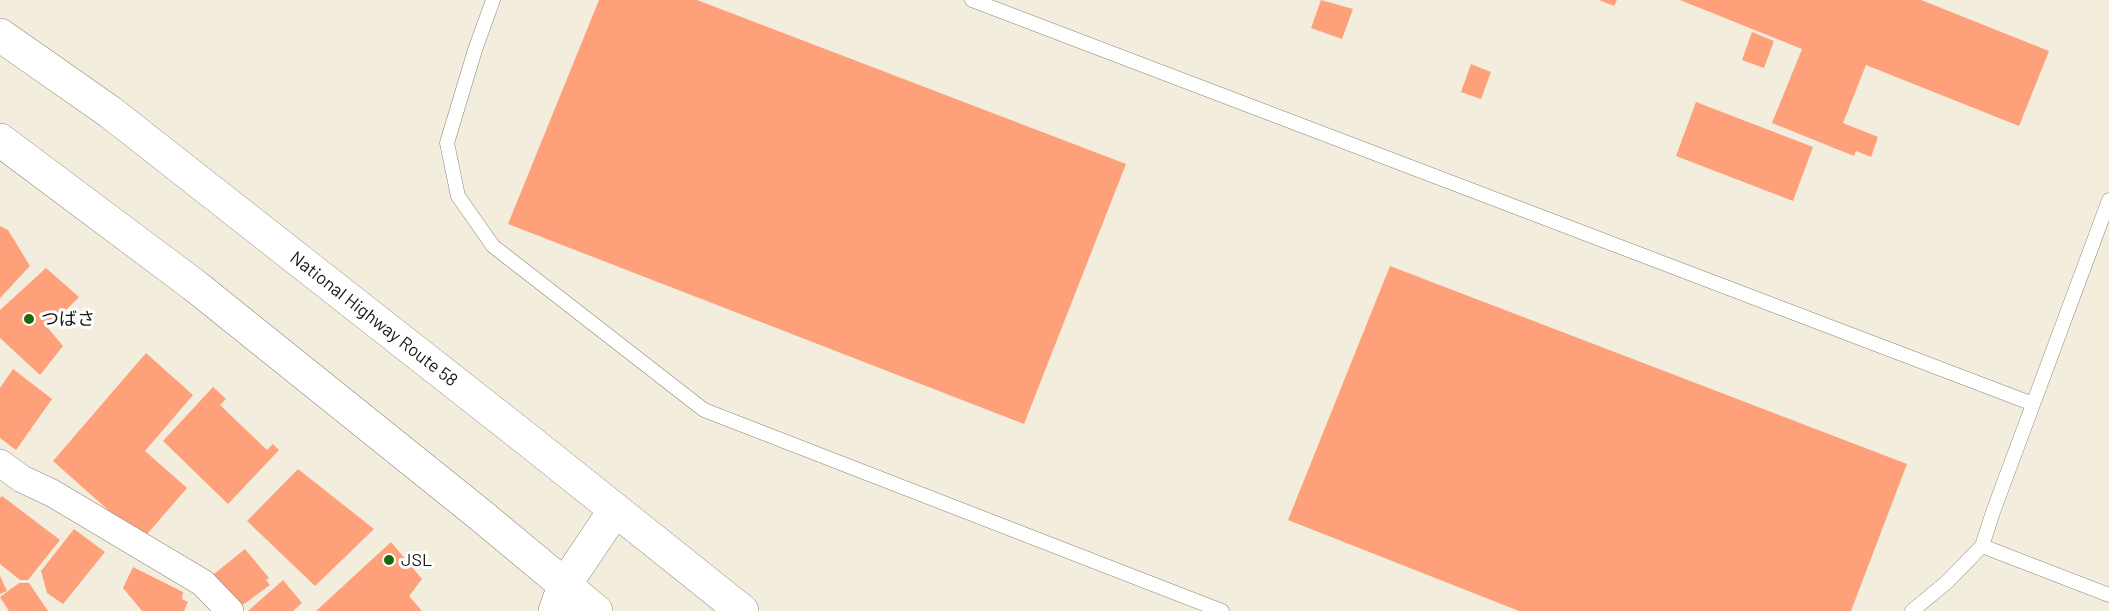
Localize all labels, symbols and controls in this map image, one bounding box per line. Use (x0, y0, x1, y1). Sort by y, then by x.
street label: National Highway Route 58 (286, 247, 462, 391)
place label: つばさ (41, 308, 95, 330)
marker: つばさ (22, 312, 36, 326)
place label: JSL (401, 549, 432, 571)
marker: JSL (382, 553, 396, 567)

